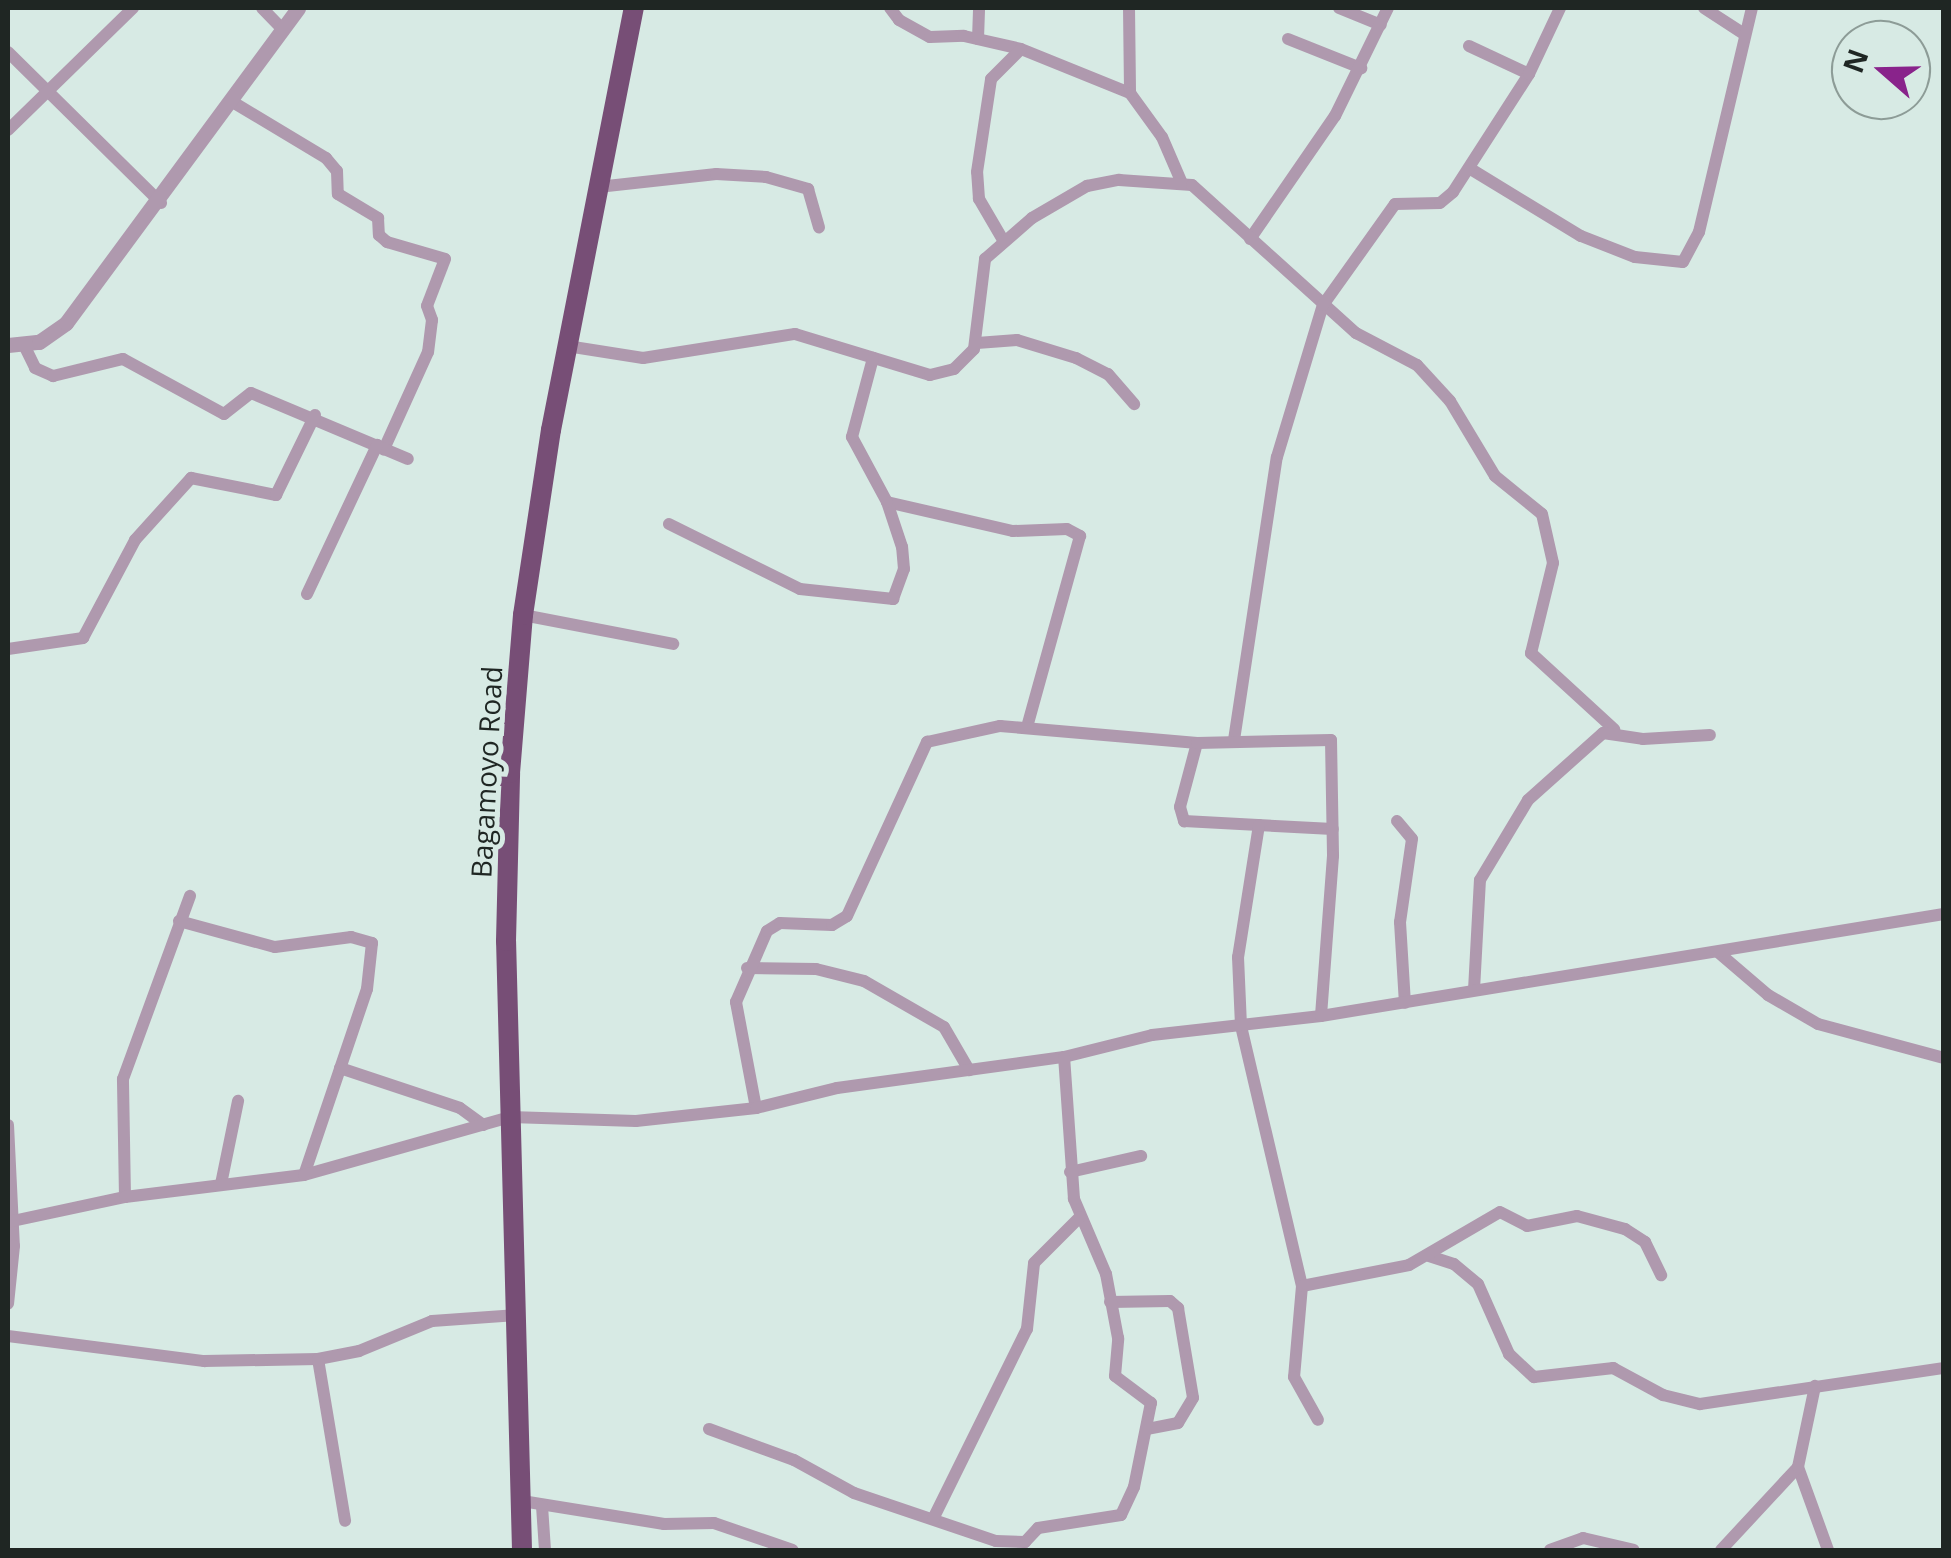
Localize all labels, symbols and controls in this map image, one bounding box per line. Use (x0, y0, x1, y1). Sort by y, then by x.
north arrow (1831, 20, 1931, 120)
text: N (1833, 43, 1876, 78)
street label: Bagamoyo Road (464, 665, 508, 879)

